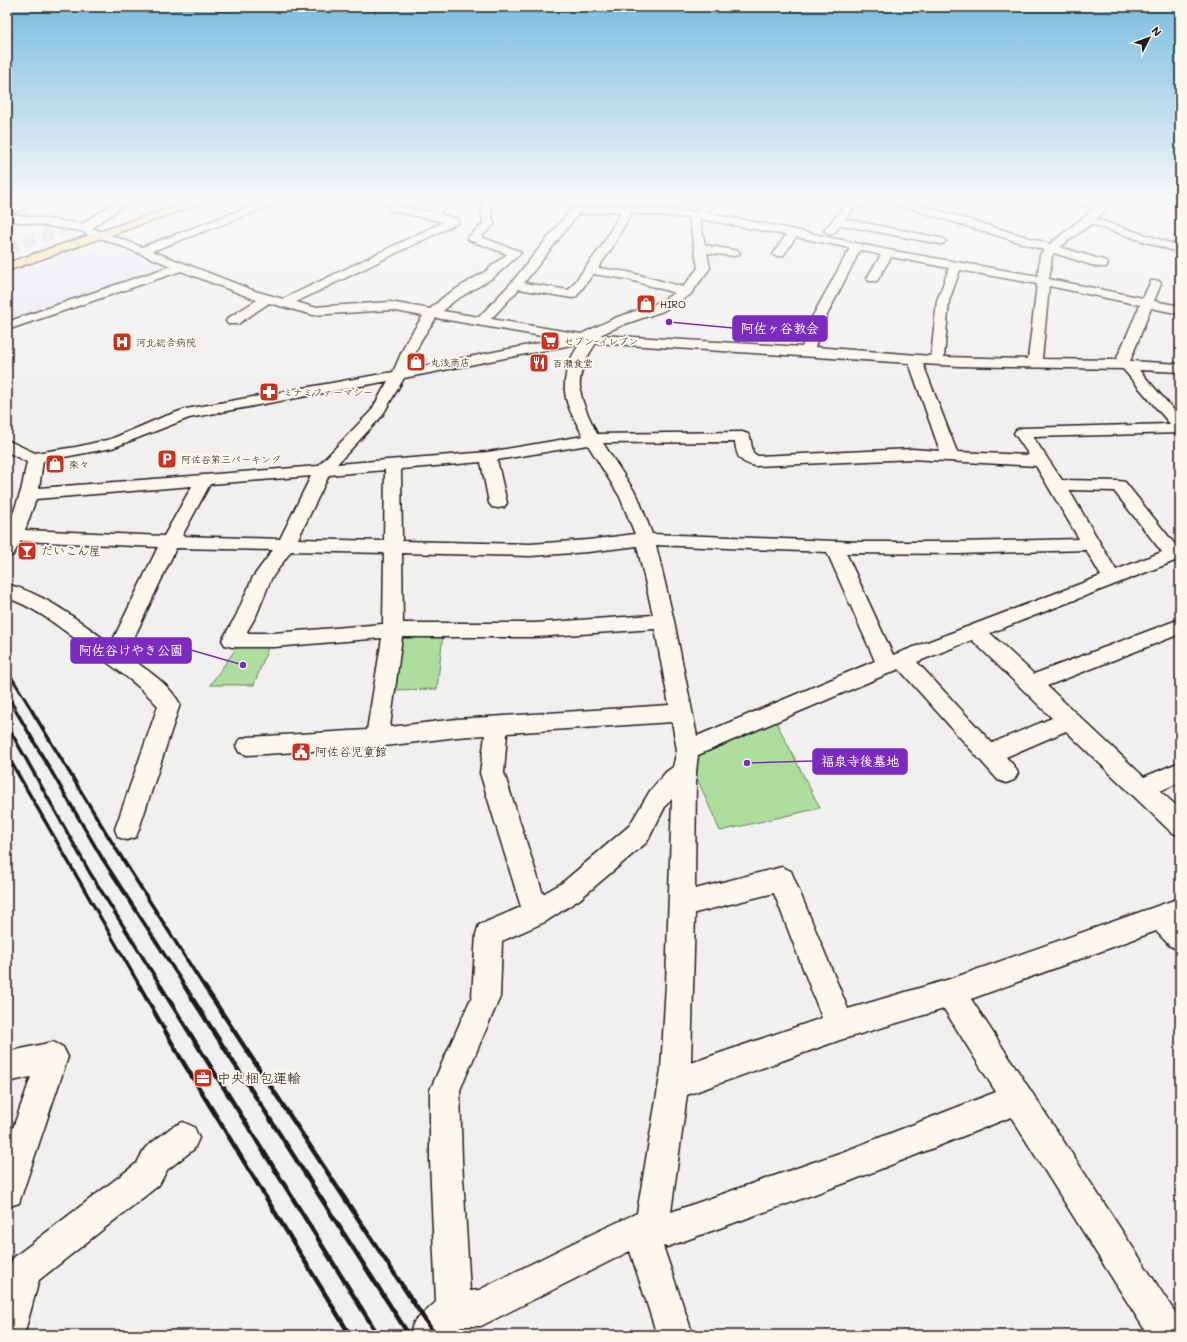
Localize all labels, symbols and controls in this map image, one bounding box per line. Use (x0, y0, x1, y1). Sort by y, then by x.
north arrow (1129, 18, 1169, 58)
text: N (1148, 23, 1165, 39)
shop icon: HIRO (635, 293, 657, 315)
place label: HIRO (660, 297, 686, 311)
callout: 阿佐ヶ谷教会 (733, 316, 827, 341)
text: 阿佐ヶ谷教会 (741, 319, 819, 336)
supermarket icon: セブン-イレブン (539, 330, 561, 352)
hospital icon: 河北総合病院 (111, 331, 133, 353)
place label: セブン-イレブン (564, 334, 638, 348)
place label: 河北総合病院 (136, 335, 196, 349)
shop icon: 丸浅商店 (405, 351, 427, 373)
restaurant icon: 百瀬食堂 (528, 352, 550, 374)
place label: 丸浅商店 (430, 355, 470, 369)
place label: 百瀬食堂 (553, 356, 593, 370)
pharmacy icon: ミナミファーマシー (258, 381, 280, 403)
place label: ミナミファーマシー (283, 385, 373, 399)
parking icon: 阿佐谷第三パーキング (156, 448, 178, 470)
place label: 阿佐谷第三パーキング (181, 452, 281, 466)
shop icon: 楽々 (44, 453, 66, 475)
place label: 楽々 (69, 457, 89, 471)
bar icon: だいこん屋 (16, 540, 38, 562)
place label: だいこん屋 (41, 542, 101, 558)
callout: 阿佐谷けやき公園 (71, 638, 191, 663)
text: 阿佐谷けやき公園 (79, 641, 183, 658)
public building icon: 阿佐谷児童館 (290, 741, 312, 763)
place label: 阿佐谷児童館 (315, 743, 387, 759)
callout: 福泉寺後墓地 (813, 749, 907, 774)
text: 福泉寺後墓地 (821, 752, 899, 769)
office icon: 中央梱包運輸 (192, 1067, 214, 1089)
place label: 中央梱包運輸 (217, 1068, 301, 1087)

